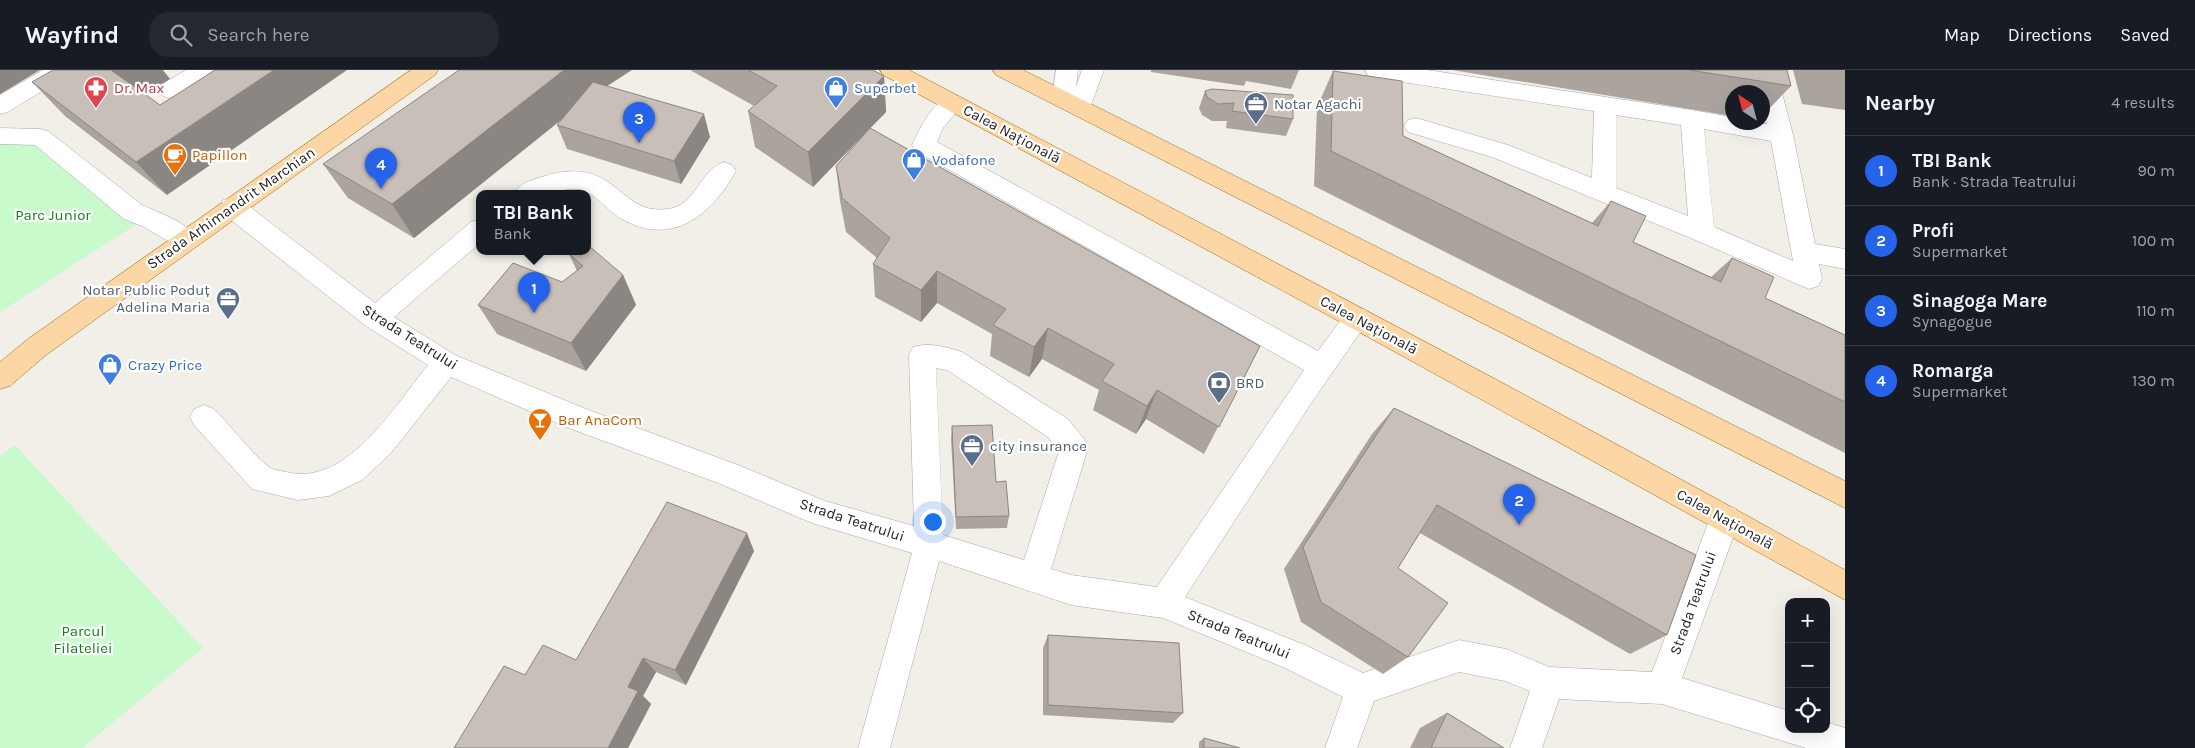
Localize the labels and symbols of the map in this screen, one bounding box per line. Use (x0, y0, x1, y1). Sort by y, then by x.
pharmacy icon: Dr. Max (83, 75, 109, 109)
shop icon: Superbet (823, 75, 849, 109)
place label: Dr. Max (114, 79, 165, 97)
place label: Superbet (854, 79, 917, 97)
north arrow (1725, 85, 1770, 130)
office icon: Notar Agachi (1243, 91, 1269, 125)
place label: Notar Agachi (1274, 95, 1362, 113)
street label: Calea Națională (960, 101, 1064, 167)
pin: 3 (623, 102, 655, 143)
cafe icon: Papillon (162, 142, 188, 176)
street label: Strada Arhimandrit Marchian (144, 143, 318, 273)
place label: Papillon (192, 146, 247, 164)
shop icon: Vodafone (901, 147, 927, 181)
pin: 4 (365, 148, 397, 189)
place label: Vodafone (932, 151, 995, 169)
park label: Parc Junior (15, 206, 91, 224)
pin: 1 (518, 272, 550, 313)
place label: Notar Public Poduț Adelina Maria (82, 281, 210, 316)
office icon: Notar Public Poduț Adelina Maria (215, 286, 241, 320)
street label: Calea Națională (1317, 292, 1421, 358)
street label: Strada Teatrului (359, 300, 461, 374)
shop icon: Crazy Price (97, 352, 123, 386)
place label: Crazy Price (128, 356, 202, 374)
bank icon: BRD (1206, 370, 1232, 404)
place label: BRD (1236, 374, 1264, 392)
bar icon: Bar AnaCom (527, 407, 553, 441)
place label: Bar AnaCom (558, 411, 642, 429)
office icon: city insurance (959, 433, 985, 467)
place label: city insurance (990, 437, 1087, 455)
pin: 2 (1503, 484, 1535, 525)
street label: Calea Națională (1674, 485, 1776, 553)
street label: Strada Teatrului (797, 495, 907, 545)
your location (920, 509, 946, 535)
street label: Strada Teatrului (1666, 549, 1720, 657)
street label: Strada Teatrului (1185, 605, 1293, 663)
park label: Parcul Filateliei (54, 622, 112, 657)

